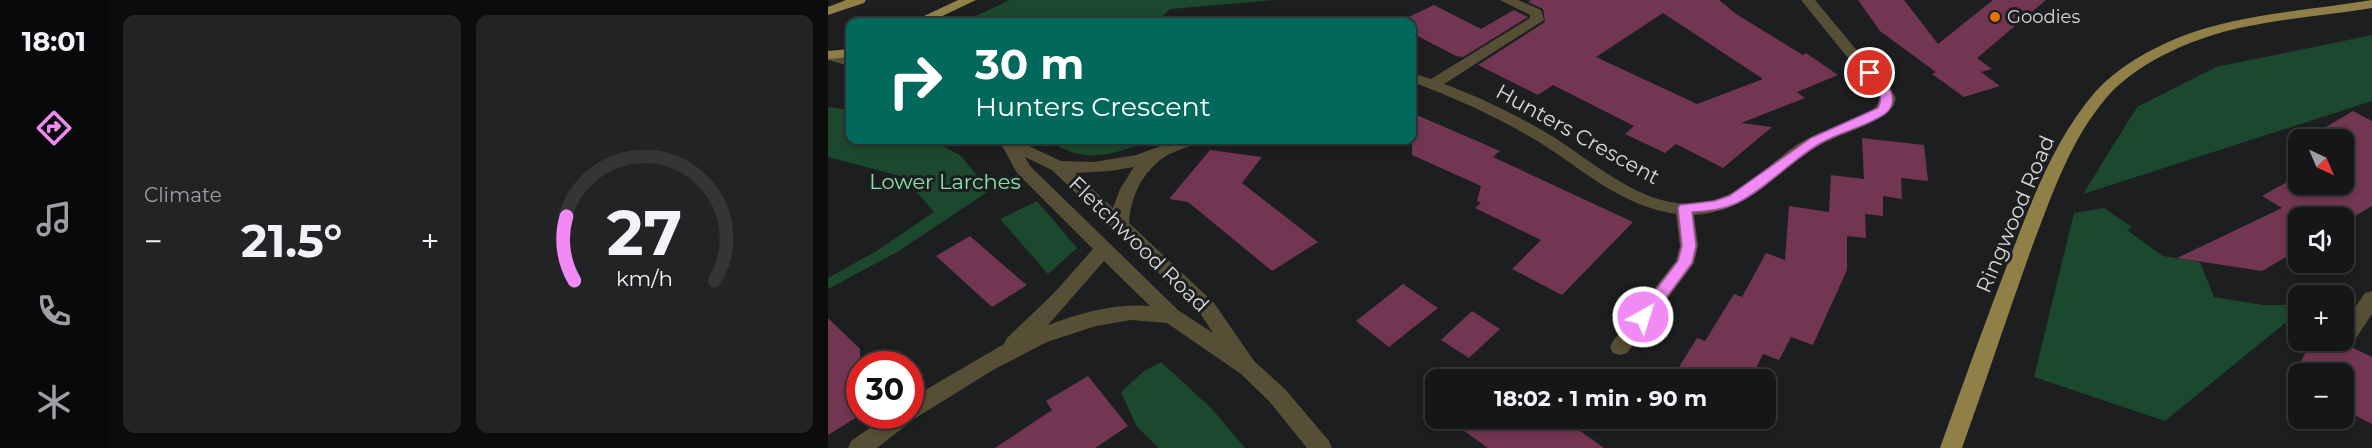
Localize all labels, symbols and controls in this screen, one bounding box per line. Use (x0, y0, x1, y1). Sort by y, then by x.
place label: Goodies (2007, 6, 2080, 28)
marker: Goodies (1988, 10, 2002, 24)
text: 18:01 (22, 25, 86, 58)
text: 30 m (975, 38, 1084, 90)
icon: right (876, 42, 954, 120)
pin (1844, 47, 1895, 98)
icon: arrive (1853, 56, 1886, 89)
street label: Hunters Crescent (1492, 79, 1664, 189)
text: Hunters Crescent (975, 90, 1211, 123)
icon: directions (33, 107, 75, 149)
north arrow (2288, 129, 2354, 195)
map controls (2288, 129, 2354, 429)
street label: Ringwood Road (1971, 132, 2059, 296)
park label: Lower Larches (869, 169, 1021, 194)
street label: Fletchwood Road (1064, 171, 1214, 317)
text: Climate (144, 183, 222, 207)
text: 27 (606, 195, 682, 271)
icon: music (33, 198, 75, 240)
button: sound (2288, 207, 2354, 273)
text: 21.5° (241, 213, 342, 268)
text: − (144, 221, 163, 261)
text: + (421, 221, 440, 261)
text: km/h (616, 265, 673, 291)
position arrow (1611, 285, 1675, 349)
button: + (2288, 285, 2354, 351)
icon: phone (33, 290, 75, 332)
speed limit sign: 30 (846, 351, 924, 429)
button: − (2288, 363, 2354, 429)
icon: climate (33, 381, 75, 423)
text: 18:02 · 1 min · 90 m (1494, 385, 1707, 412)

